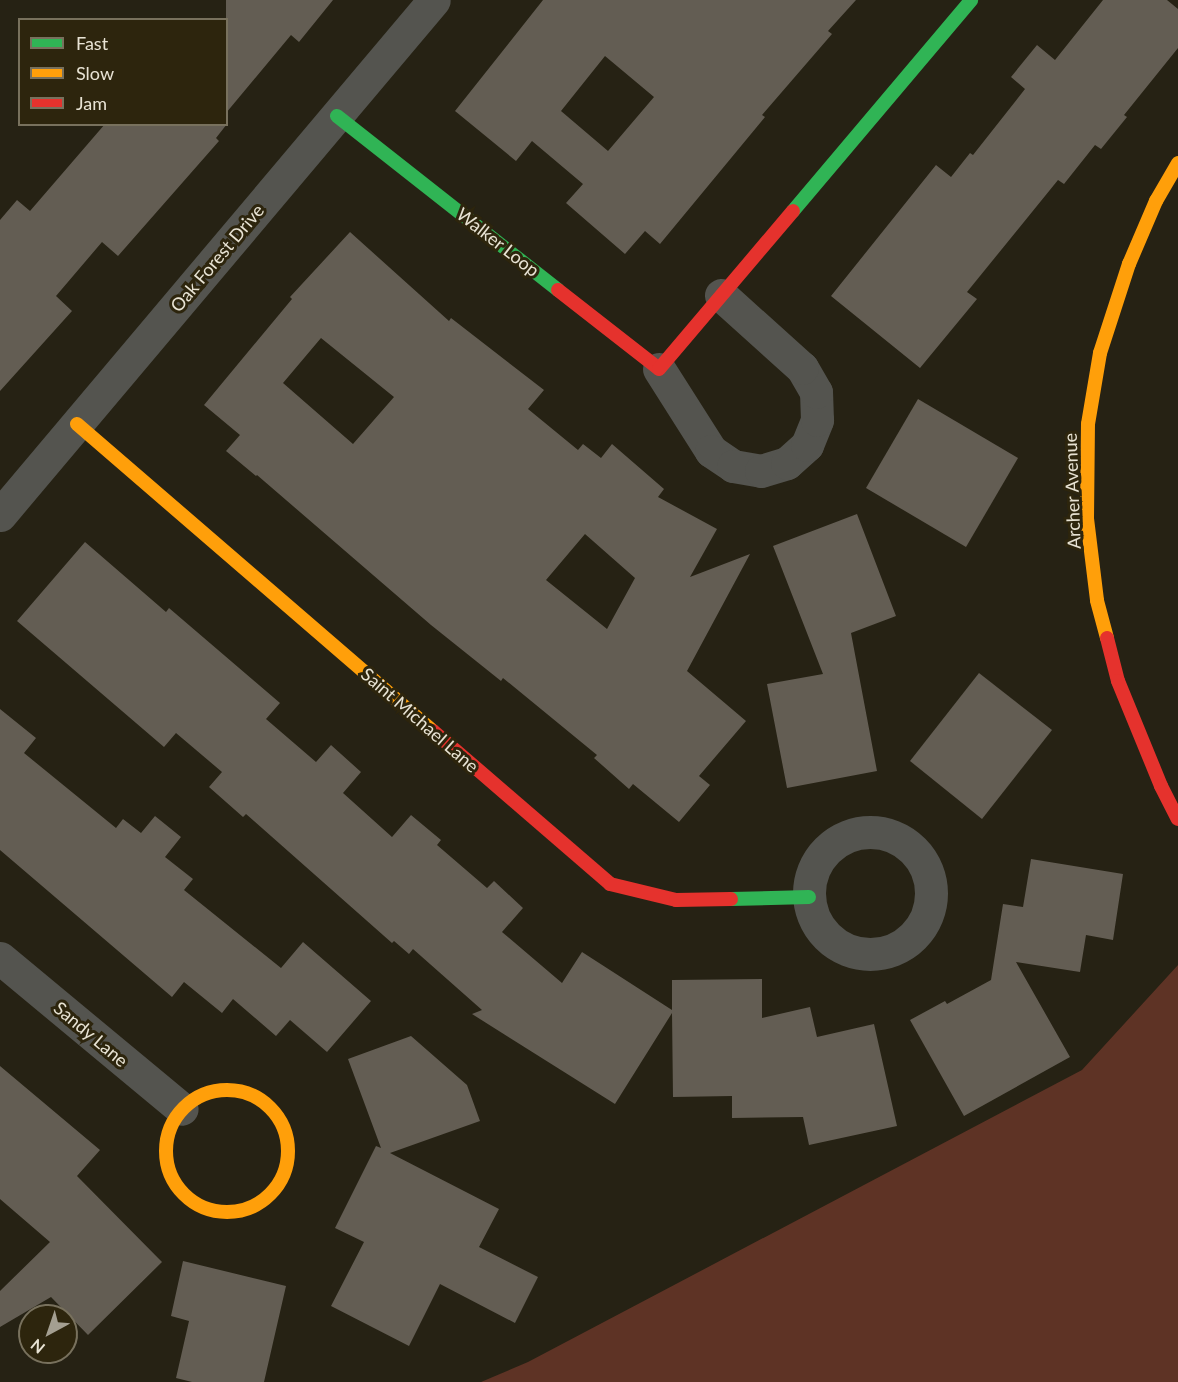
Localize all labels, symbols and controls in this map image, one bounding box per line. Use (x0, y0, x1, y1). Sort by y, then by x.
legend (18, 18, 228, 126)
text: Fast (76, 32, 108, 54)
text: Slow (76, 62, 114, 84)
text: Jam (76, 92, 107, 114)
street label: Oak Forest Drive (166, 200, 268, 316)
street label: Walker Loop (452, 203, 544, 281)
street label: Archer Avenue (1059, 432, 1085, 550)
street label: Saint Michael Lane (357, 663, 483, 777)
street label: Sandy Lane (49, 997, 133, 1071)
north arrow (18, 1304, 78, 1364)
text: N (27, 1335, 48, 1358)

